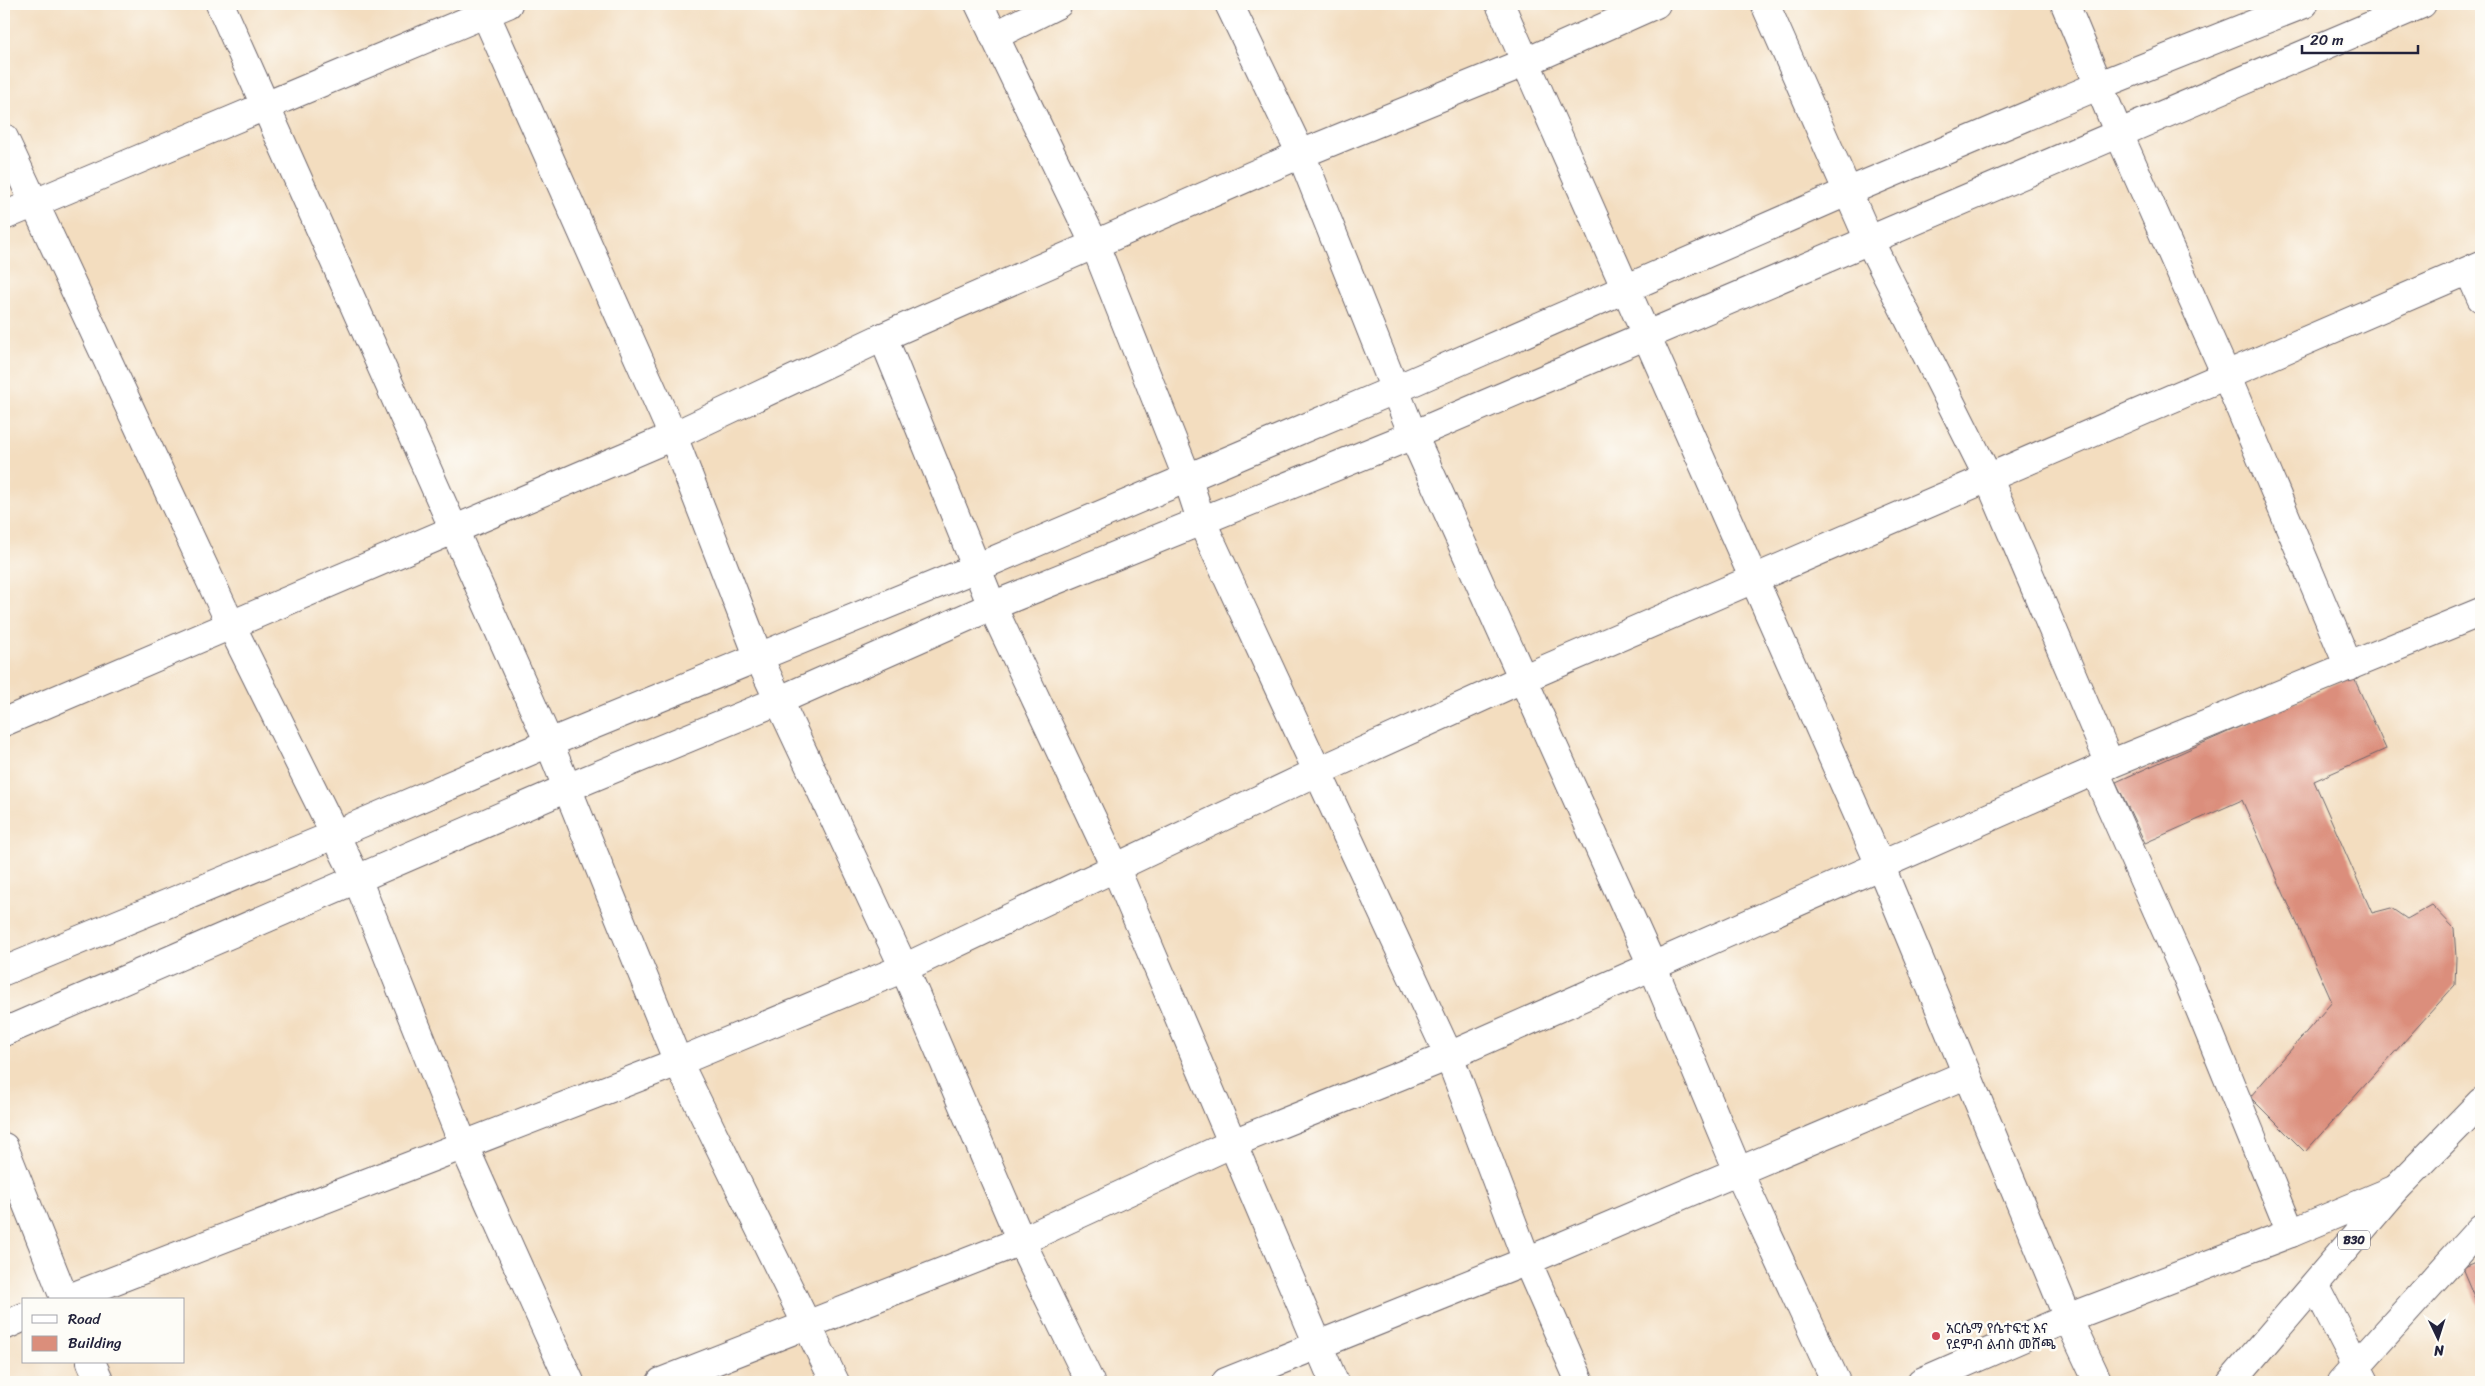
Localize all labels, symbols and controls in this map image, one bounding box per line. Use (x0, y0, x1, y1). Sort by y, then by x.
scale bar (2302, 22, 2419, 54)
text: 20 m (2310, 27, 2344, 53)
road number: B30 (2338, 1230, 2370, 1250)
legend (22, 1298, 185, 1364)
text: Road (68, 1306, 101, 1332)
north arrow (2412, 1314, 2462, 1364)
place label: አርሴማ የሴተፍቲ እና የደምብ ልብስ መሸጫ (1946, 1316, 2056, 1357)
text: Building (68, 1330, 122, 1356)
marker: አርሴማ የሴተፍቲ እና የደምብ ልብስ መሸጫ (1930, 1330, 1942, 1342)
text: N (2433, 1338, 2446, 1363)

